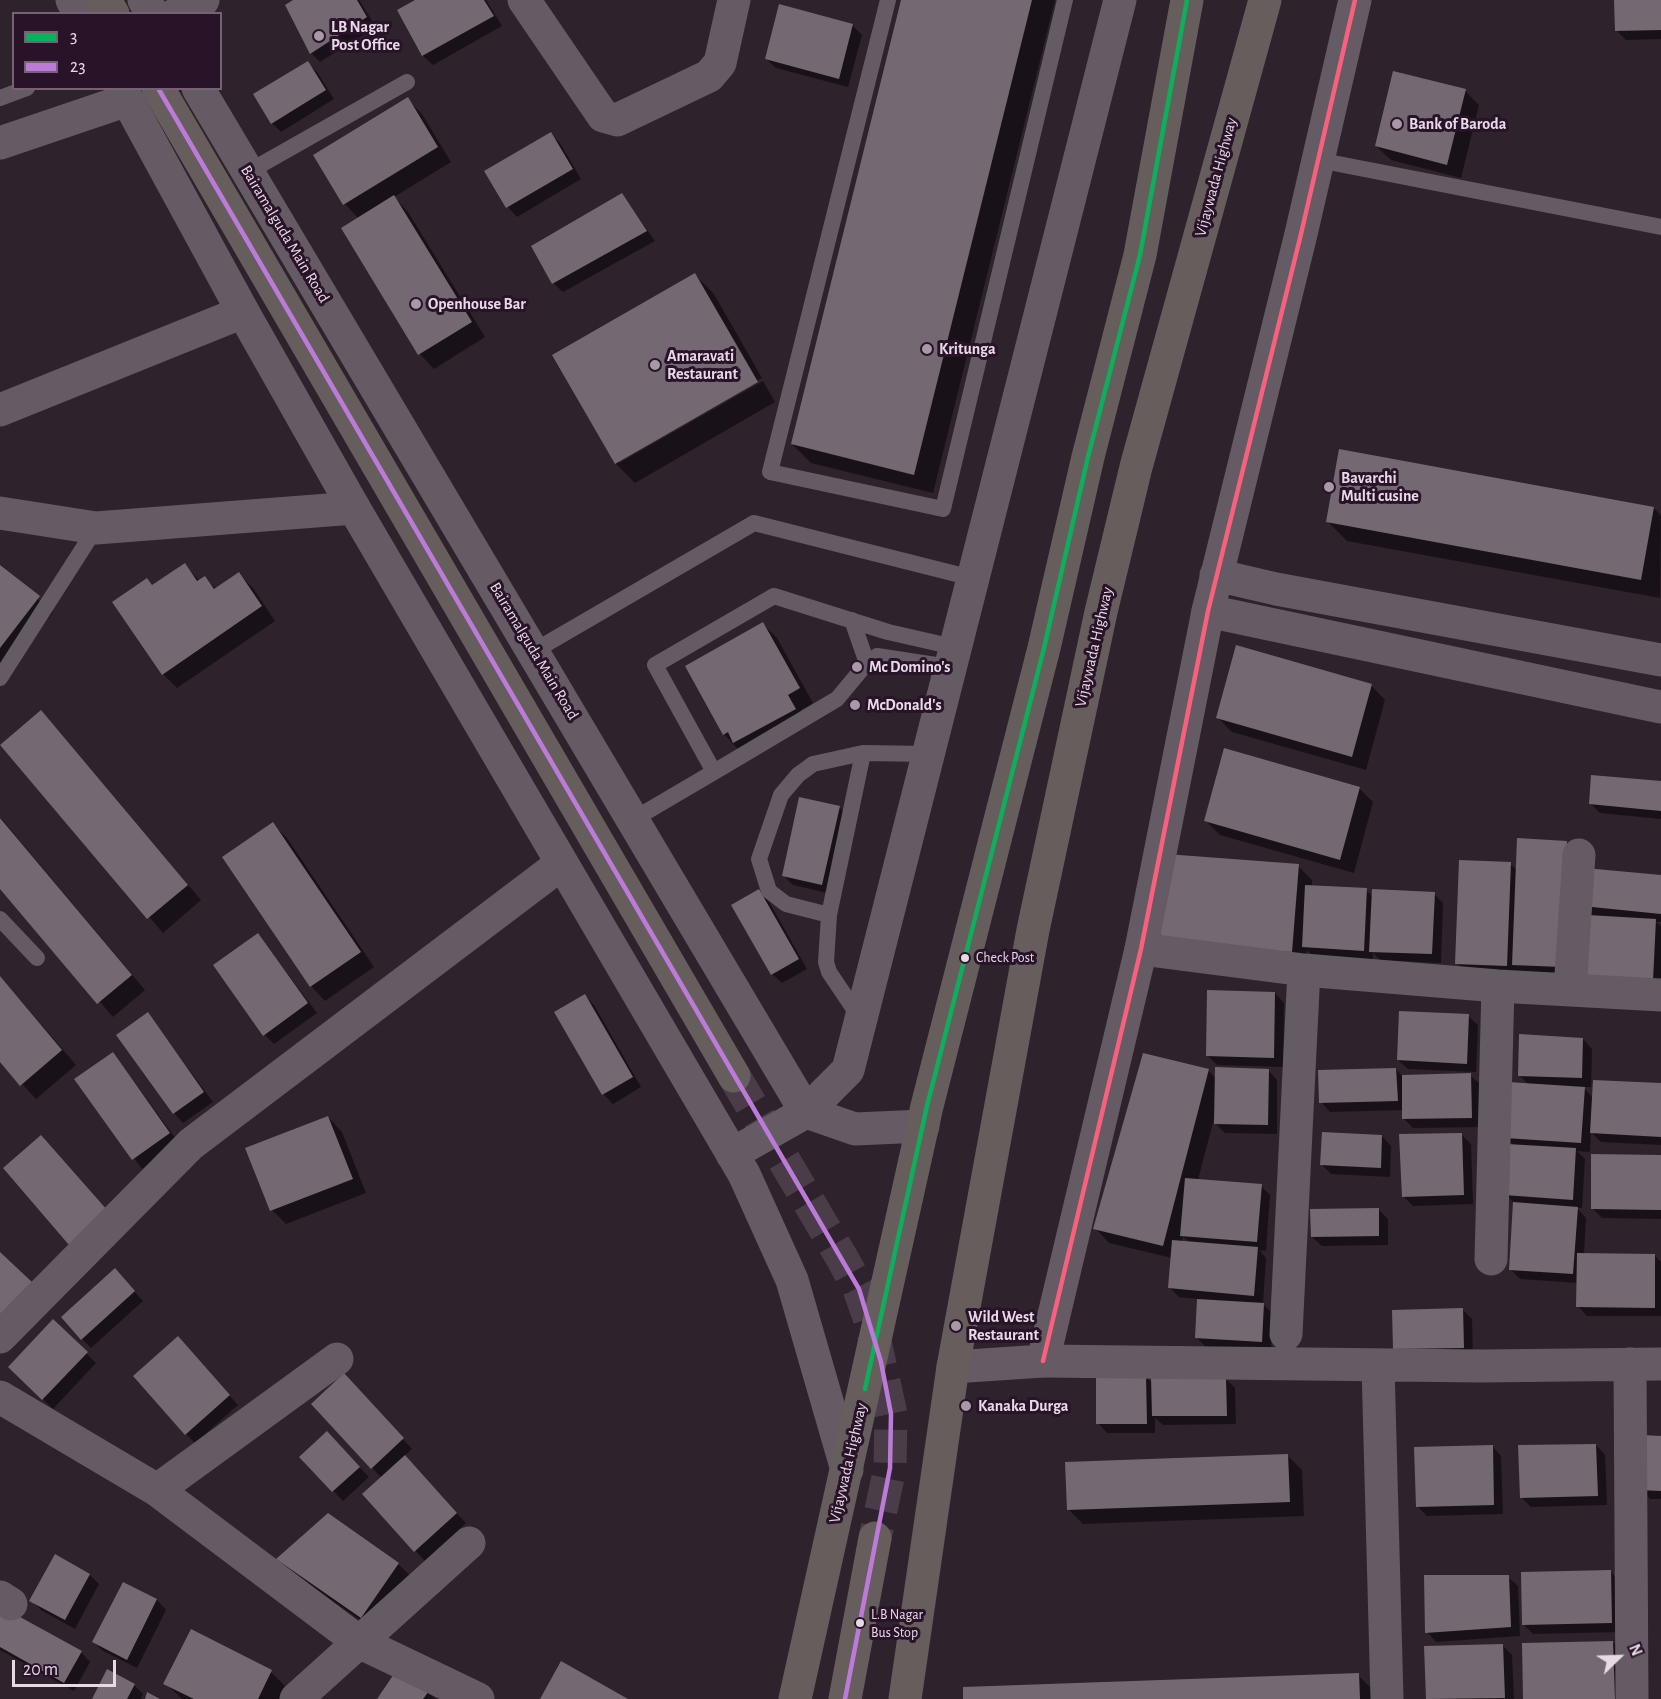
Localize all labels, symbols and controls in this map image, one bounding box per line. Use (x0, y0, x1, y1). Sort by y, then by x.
legend (12, 12, 222, 90)
place label: LB Nagar Post Office (331, 17, 400, 55)
text: 3 (70, 28, 77, 46)
marker: LB Nagar Post Office (312, 29, 326, 43)
text: 23 (70, 58, 86, 76)
place label: Bank of Baroda (1409, 114, 1506, 134)
street label: Vijaywada Highway (1191, 115, 1241, 239)
marker: Bank of Baroda (1390, 117, 1404, 131)
street label: Bairamalguda Main Road (236, 162, 334, 306)
place label: Openhouse Bar (428, 294, 526, 314)
marker: Openhouse Bar (409, 297, 423, 311)
place label: Kritunga (939, 339, 996, 359)
marker: Kritunga (920, 342, 934, 356)
place label: Amaravati Restaurant (667, 346, 738, 384)
marker: Amaravati Restaurant (648, 358, 662, 372)
place label: Bavarchi Multi cusine (1341, 468, 1419, 506)
marker: Bavarchi Multi cusine (1322, 480, 1336, 494)
street label: Bairamalguda Main Road (485, 579, 583, 723)
street label: Vijaywada Highway (1071, 585, 1117, 709)
place label: Mc Domino's (869, 657, 951, 677)
marker: Mc Domino's (850, 660, 864, 674)
place label: McDonald's (867, 695, 942, 715)
marker: McDonald's (848, 698, 862, 712)
place label: Check Post (976, 950, 1034, 966)
marker: Check Post (959, 952, 971, 964)
place label: Wild West Restaurant (968, 1307, 1039, 1345)
marker: Wild West Restaurant (949, 1319, 963, 1333)
place label: Kanaka Durga (978, 1396, 1068, 1416)
marker: Kanaka Durga (959, 1399, 973, 1413)
street label: Vijaywada Highway (825, 1401, 871, 1525)
place label: L.B Nagar Bus Stop (871, 1607, 923, 1640)
marker: L.B Nagar Bus Stop (854, 1617, 866, 1629)
north arrow (1589, 1627, 1649, 1687)
text: N (1626, 1642, 1645, 1658)
scale bar (15, 1648, 118, 1686)
text: 20 m (23, 1661, 58, 1679)

